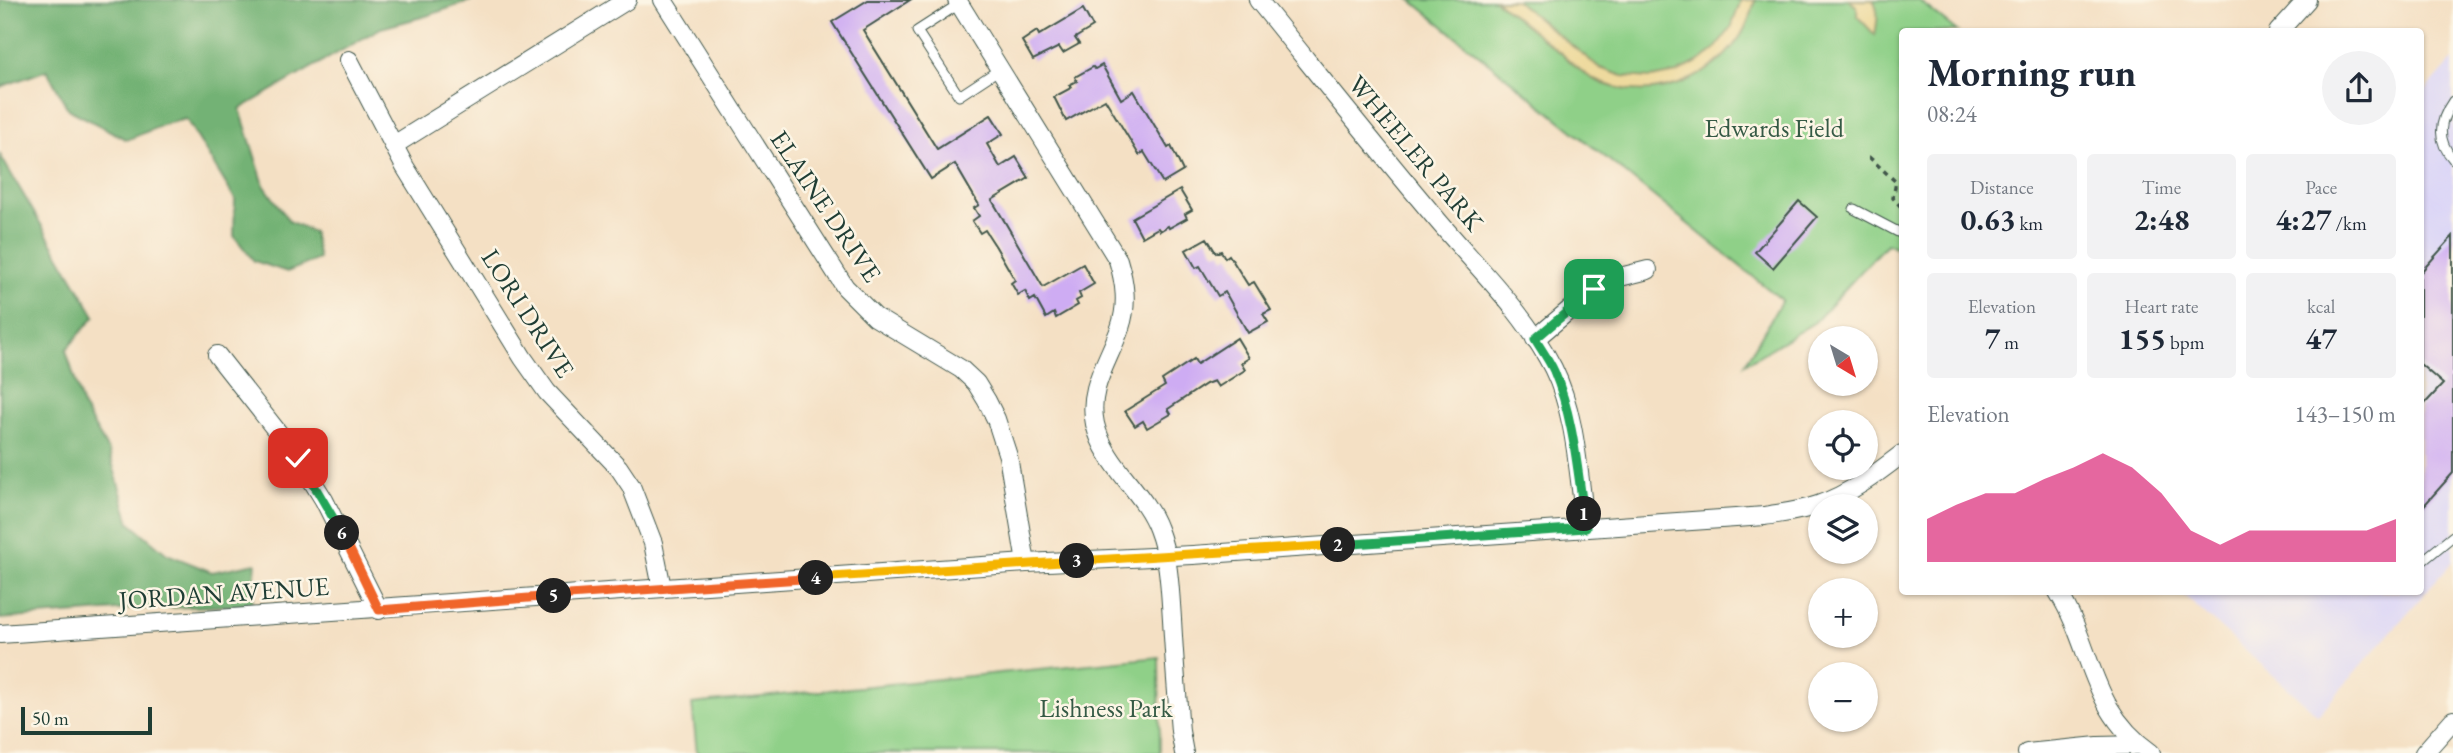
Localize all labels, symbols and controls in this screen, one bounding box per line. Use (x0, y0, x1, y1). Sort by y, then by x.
text: Morning run (1927, 48, 2136, 97)
button: share (2322, 51, 2396, 125)
street label: WHEELER PARK (1341, 68, 1492, 238)
text: 08:24 (1927, 99, 1977, 129)
park label: Edwards Field (1704, 111, 1845, 145)
street label: ELAINE DRIVE (763, 123, 890, 289)
text: Distance (1970, 175, 2034, 200)
text: Time (2142, 175, 2181, 200)
text: Pace (2305, 175, 2337, 200)
text: 0.63 (1961, 200, 2016, 239)
text: 2:48 (2133, 200, 2190, 239)
text: 4:27 (2276, 200, 2332, 239)
text: km (2016, 211, 2043, 236)
text: /km (2332, 211, 2367, 236)
street label: LORI DRIVE (474, 242, 582, 384)
pin (1564, 259, 1624, 319)
icon: arrive (1575, 270, 1613, 308)
text: Elevation (1968, 294, 2036, 319)
text: Heart rate (2125, 294, 2198, 319)
text: kcal (2307, 294, 2335, 319)
text: 7 (1985, 319, 2000, 358)
text: 155 (2119, 319, 2166, 358)
text: 47 (2305, 319, 2337, 358)
north arrow (1808, 326, 1878, 396)
map controls (1808, 326, 1878, 732)
text: m (2000, 330, 2019, 355)
text: bpm (2166, 330, 2204, 355)
text: Elevation (1927, 399, 2010, 429)
text: 143–150 m (2295, 399, 2396, 429)
button: locate (1808, 410, 1878, 480)
pin (268, 428, 328, 488)
icon: check (279, 439, 317, 477)
button: layers (1808, 494, 1878, 564)
pin: 1 (1566, 496, 1602, 532)
text: 1 (1578, 501, 1589, 526)
pin: 6 (324, 516, 360, 550)
text: 6 (336, 520, 347, 545)
pin: 2 (1320, 528, 1356, 562)
text: 2 (1332, 532, 1343, 557)
pin: 3 (1060, 544, 1094, 578)
text: 3 (1071, 548, 1082, 573)
pin: 4 (798, 560, 834, 596)
text: 4 (810, 565, 821, 590)
street label: JORDAN AVENUE (116, 569, 331, 617)
pin: 5 (536, 578, 572, 614)
button: + (1808, 578, 1878, 648)
text: 5 (548, 583, 559, 608)
button: − (1808, 662, 1878, 732)
park label: Lishness Park (1039, 691, 1174, 725)
scale bar (21, 704, 152, 736)
text: 50 m (32, 706, 69, 731)

